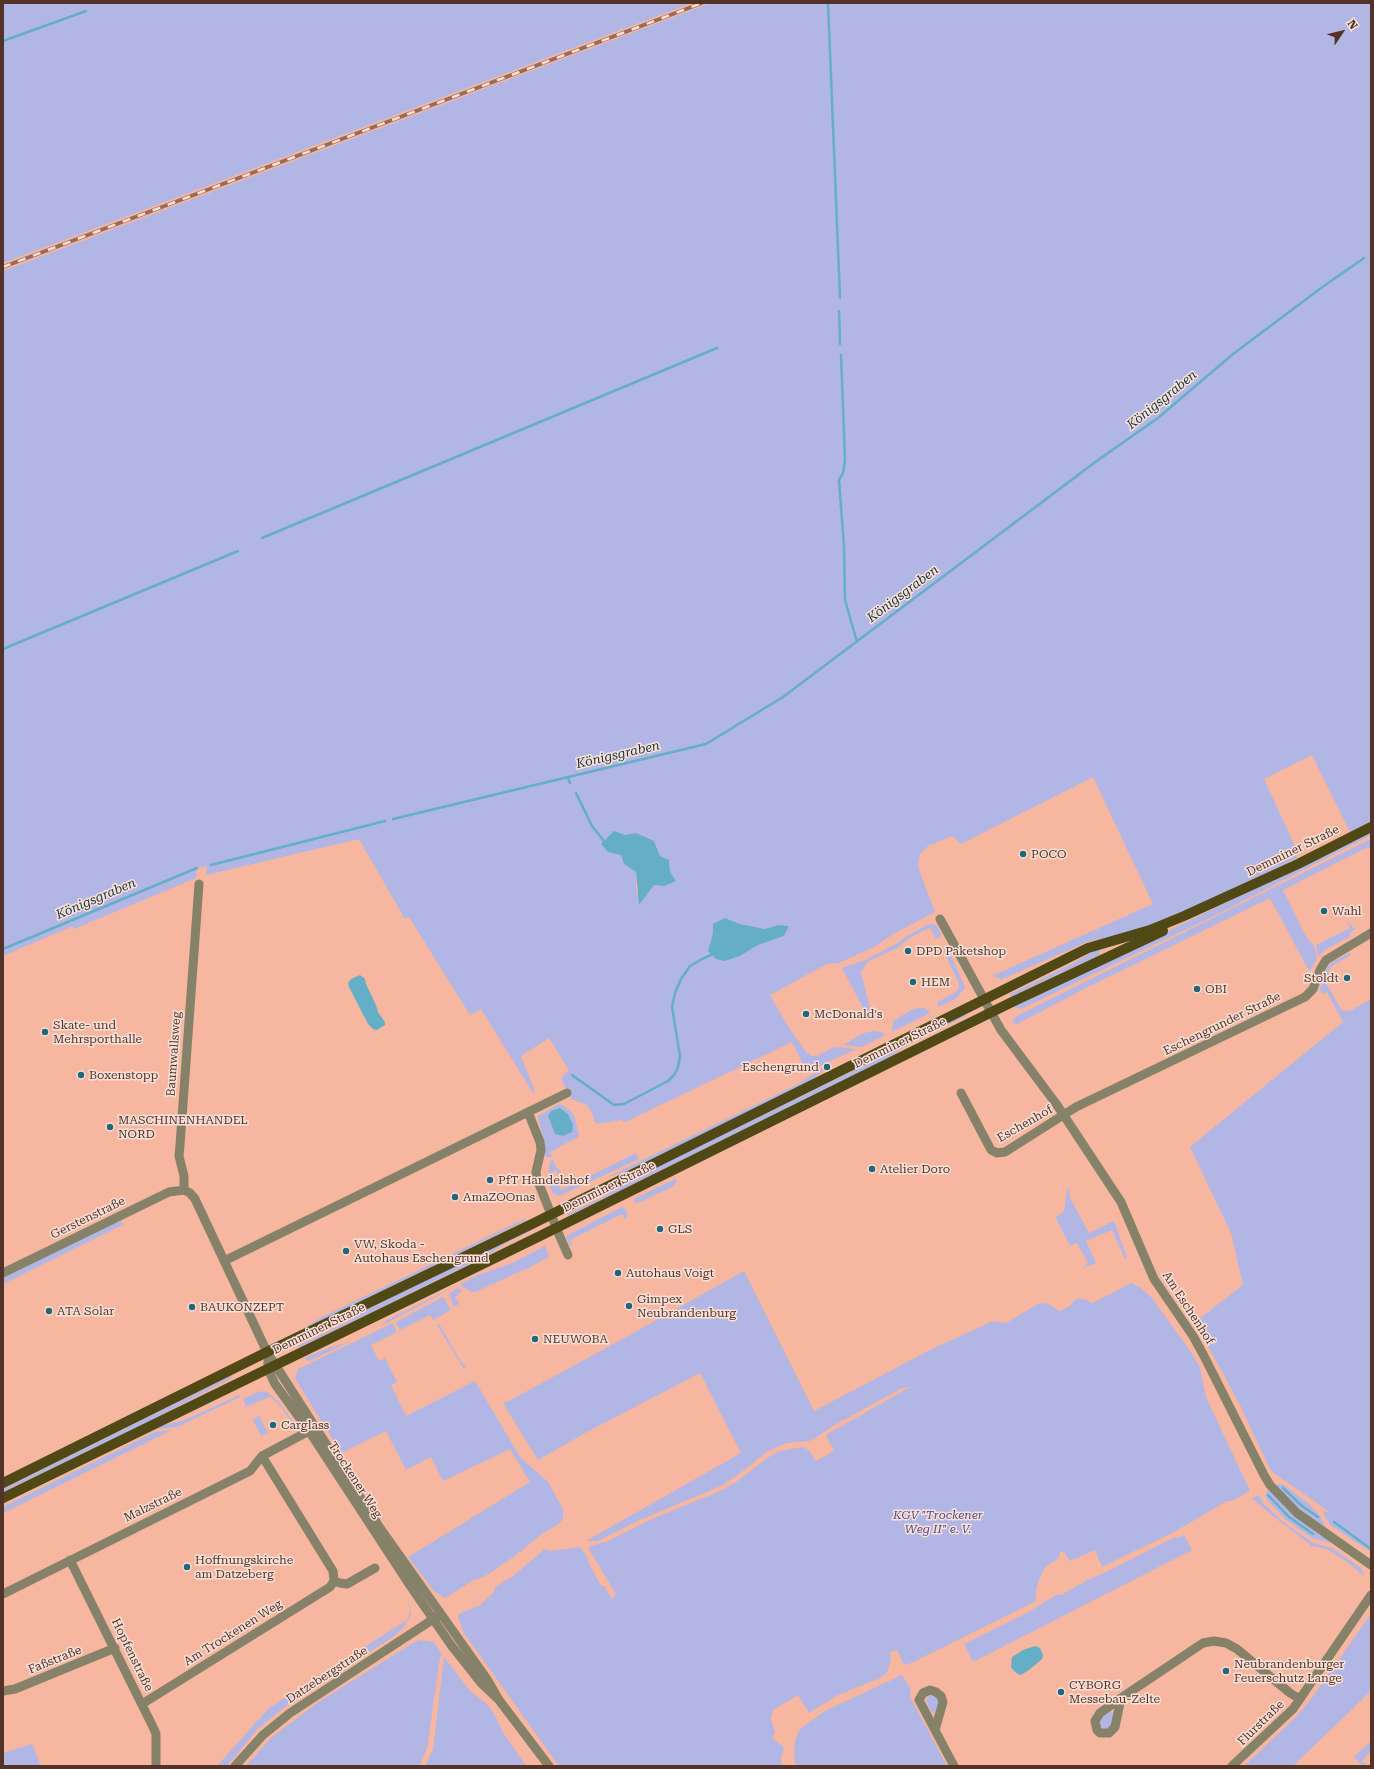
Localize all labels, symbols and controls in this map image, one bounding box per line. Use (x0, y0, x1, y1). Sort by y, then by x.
north arrow (1322, 12, 1362, 52)
text: N (1344, 18, 1360, 32)
water label: Königsgraben (1124, 367, 1200, 433)
water label: Königsgraben (864, 562, 942, 626)
water label: Königsgraben (575, 738, 661, 772)
street label: Demminer Straße (1244, 822, 1342, 880)
place label: POCO (1031, 847, 1067, 861)
marker: POCO (1018, 849, 1028, 859)
water label: Königsgraben (54, 875, 138, 923)
place label: Wahl (1332, 904, 1361, 918)
marker: Wahl (1319, 906, 1329, 916)
place label: DPD Paketshop (916, 944, 1006, 958)
marker: DPD Paketshop (903, 946, 913, 956)
place label: Stoldt (1304, 971, 1339, 985)
marker: Stoldt (1342, 973, 1352, 983)
place label: HEM (921, 975, 950, 989)
marker: HEM (908, 977, 918, 987)
place label: OBI (1205, 982, 1227, 996)
marker: OBI (1192, 984, 1202, 994)
street label: Eschengrunder Straße (1161, 989, 1283, 1059)
place label: McDonald's (814, 1007, 882, 1021)
marker: McDonald's (801, 1009, 811, 1019)
street label: Baumwallsweg (164, 1011, 184, 1097)
street label: Demminer Straße (851, 1014, 949, 1072)
place label: Skate- und Mehrsporthalle (53, 1018, 142, 1046)
marker: Skate- und Mehrsporthalle (40, 1027, 50, 1037)
place label: Eschengrund (742, 1060, 819, 1074)
marker: Eschengrund (822, 1062, 832, 1072)
place label: Boxenstopp (89, 1068, 158, 1082)
marker: Boxenstopp (76, 1070, 86, 1080)
street label: Eschenhof (995, 1102, 1055, 1146)
place label: MASCHINENHANDEL NORD (118, 1113, 248, 1141)
marker: MASCHINENHANDEL NORD (105, 1122, 115, 1132)
street label: Demminer Straße (560, 1158, 658, 1216)
place label: Atelier Doro (880, 1162, 950, 1176)
marker: Atelier Doro (867, 1164, 877, 1174)
place label: PfT Handelshof (498, 1173, 589, 1187)
marker: PfT Handelshof (485, 1175, 495, 1185)
place label: AmaZOOnas (463, 1190, 535, 1204)
marker: AmaZOOnas (450, 1192, 460, 1202)
street label: Gerstenstraße (48, 1194, 128, 1242)
place label: GLS (668, 1222, 692, 1236)
marker: GLS (655, 1224, 665, 1234)
place label: VW, Skoda - Autohaus Eschengrund (354, 1237, 489, 1265)
marker: VW, Skoda - Autohaus Eschengrund (341, 1246, 351, 1256)
place label: Autohaus Voigt (626, 1266, 714, 1280)
marker: Autohaus Voigt (613, 1268, 623, 1278)
street label: Am Eschenhof (1159, 1269, 1217, 1347)
place label: Gimpex Neubrandenburg (637, 1292, 736, 1320)
place label: BAUKONZEPT (200, 1300, 284, 1314)
street label: Demminer Straße (270, 1300, 368, 1358)
marker: Gimpex Neubrandenburg (624, 1301, 634, 1311)
marker: BAUKONZEPT (187, 1302, 197, 1312)
place label: ATA Solar (57, 1304, 114, 1318)
marker: ATA Solar (44, 1306, 54, 1316)
place label: NEUWOBA (543, 1332, 608, 1346)
marker: NEUWOBA (530, 1334, 540, 1344)
place label: Carglass (281, 1418, 329, 1432)
marker: Carglass (268, 1420, 278, 1430)
street label: Trockener Weg (325, 1439, 385, 1521)
street label: Malzstraße (122, 1485, 184, 1525)
park label: KGV "Trockener Weg II" e. V. (893, 1508, 983, 1536)
place label: Hoffnungskirche am Datzeberg (195, 1553, 293, 1581)
marker: Hoffnungskirche am Datzeberg (182, 1562, 192, 1572)
street label: Am Trockenen Weg (181, 1597, 285, 1669)
street label: Hopfenstraße (108, 1616, 156, 1694)
street label: Faßstraße (26, 1643, 84, 1677)
street label: Datzebergstraße (284, 1643, 370, 1707)
place label: Neubrandenburger Feuerschutz Lange (1234, 1657, 1344, 1685)
marker: Neubrandenburger Feuerschutz Lange (1221, 1666, 1231, 1676)
place label: CYBORG Messebau-Zelte (1069, 1678, 1160, 1706)
marker: CYBORG Messebau-Zelte (1056, 1687, 1066, 1697)
street label: Flurstraße (1235, 1697, 1287, 1749)

